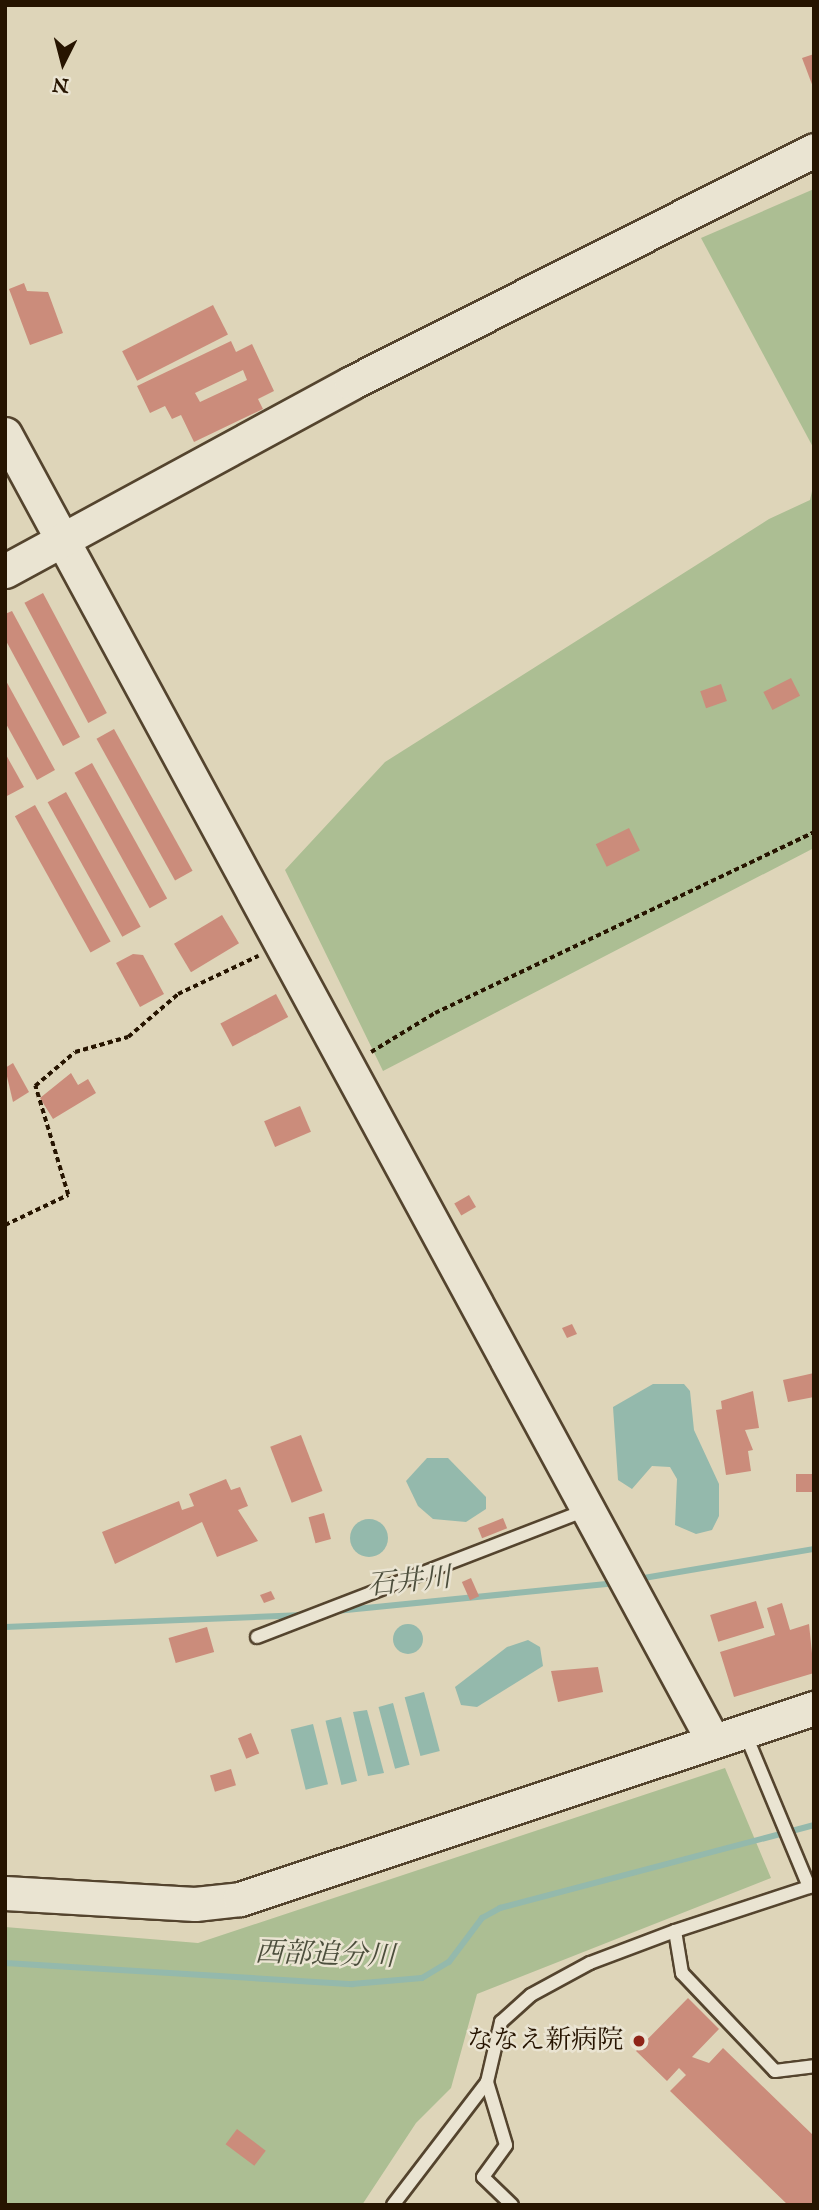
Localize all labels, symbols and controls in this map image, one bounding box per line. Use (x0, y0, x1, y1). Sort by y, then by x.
north arrow (28, 28, 98, 98)
text: N (51, 71, 70, 97)
water label: 石井川 (365, 1562, 453, 1604)
water label: 西部追分川 (254, 1937, 396, 1975)
place label: ななえ新病院 (467, 2025, 623, 2057)
marker: ななえ新病院 (629, 2031, 649, 2051)

